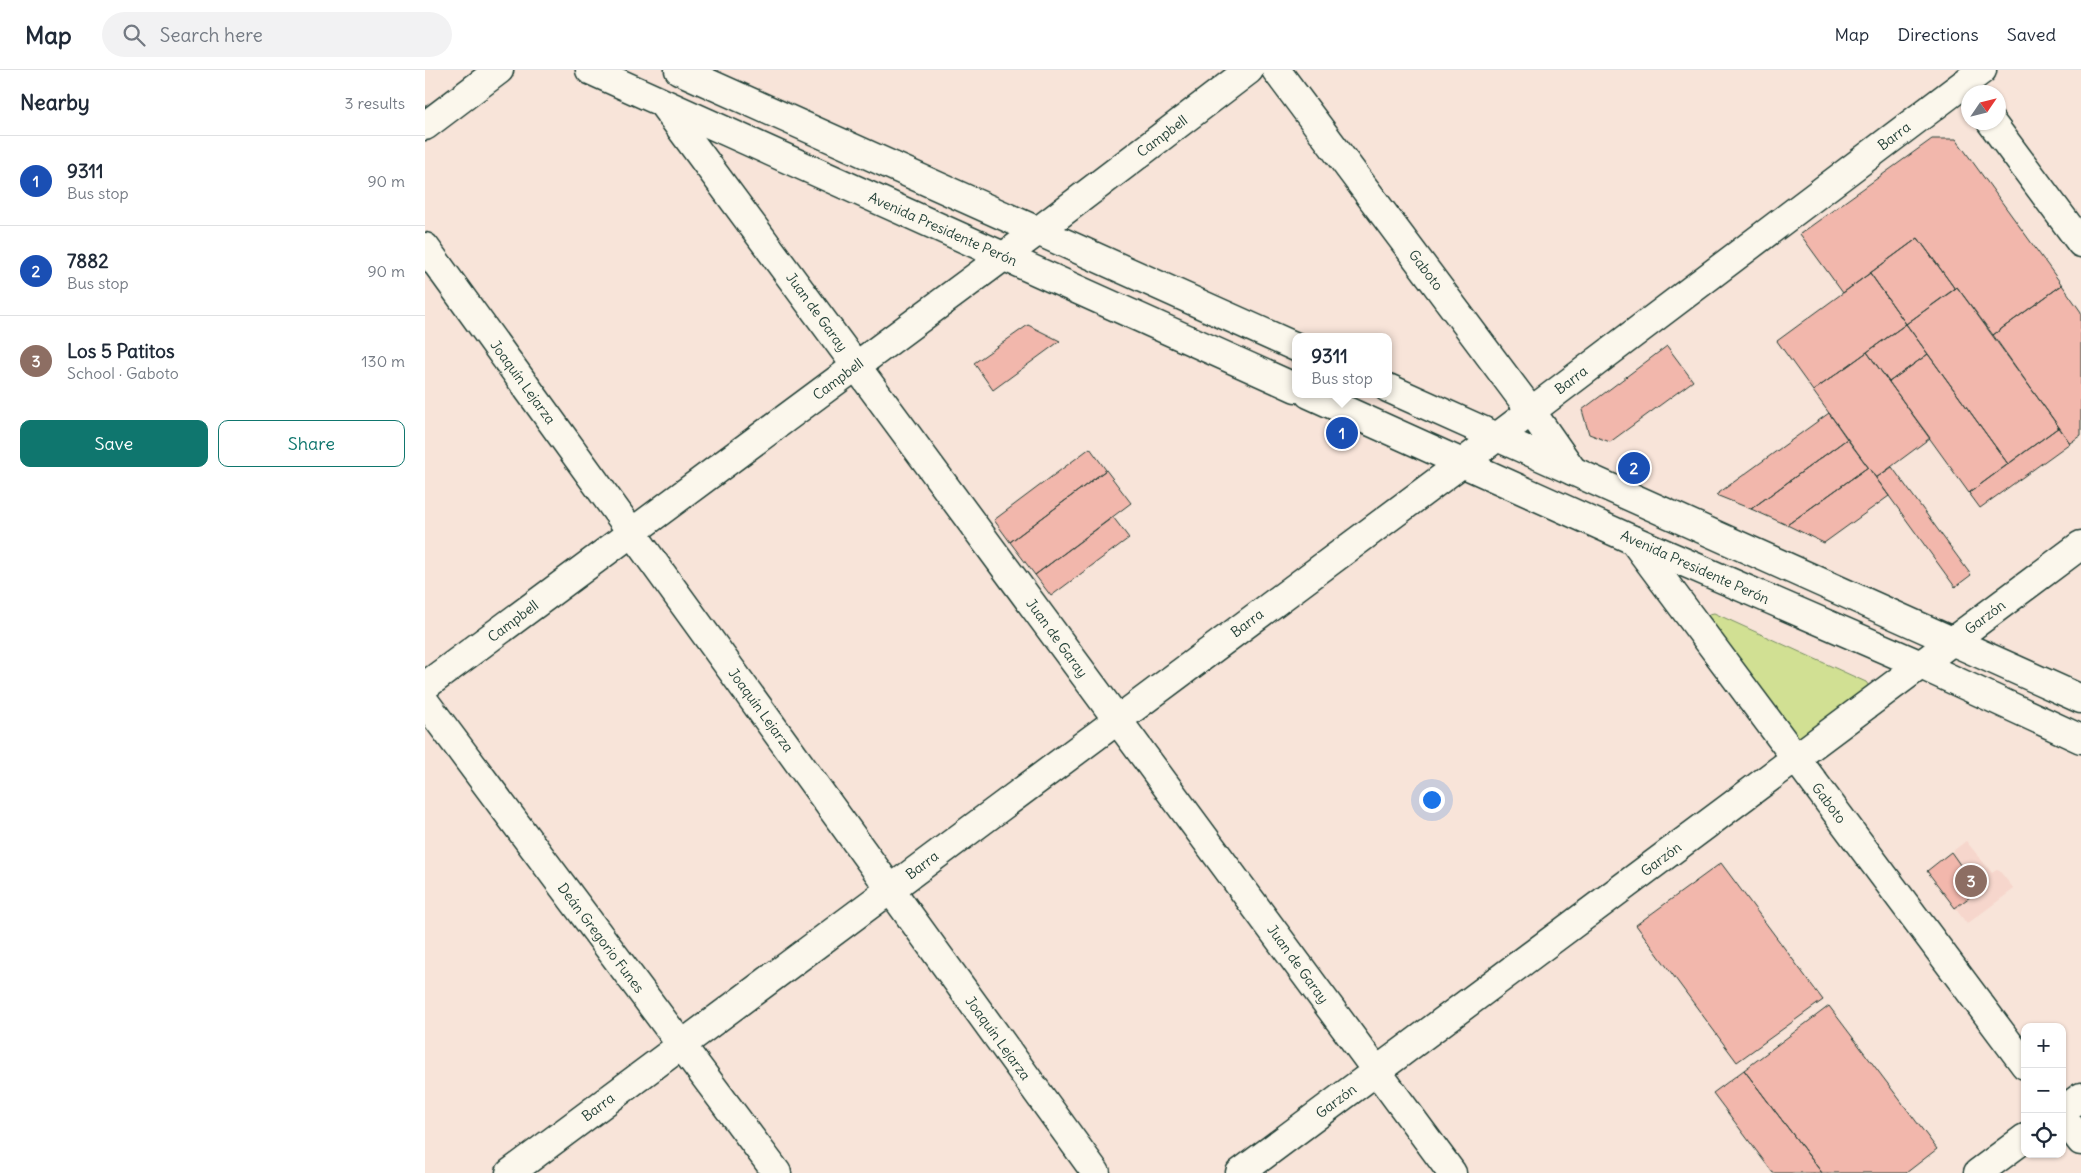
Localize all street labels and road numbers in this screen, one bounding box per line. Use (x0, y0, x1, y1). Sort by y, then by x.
street label: Campbell (1133, 111, 1191, 161)
street label: Barra (1874, 118, 1914, 154)
street label: Avenida Presidente Perón (866, 188, 1020, 270)
street label: Gaboto (1405, 246, 1447, 294)
street label: Juan de Garay (782, 269, 852, 355)
street label: Joaquín Lejarza (486, 336, 560, 428)
street label: Campbell (809, 354, 867, 404)
street label: Barra (1551, 362, 1591, 398)
street label: Avenida Presidente Perón (1618, 526, 1772, 608)
street label: Juan de Garay (1022, 595, 1092, 681)
street label: Campbell (484, 596, 542, 646)
street label: Garzón (1961, 596, 2009, 638)
street label: Barra (1227, 605, 1267, 641)
street label: Joaquín Lejarza (724, 664, 798, 756)
street label: Gaboto (1808, 779, 1850, 827)
street label: Garzón (1637, 838, 1685, 880)
street label: Barra (902, 847, 942, 883)
street label: Deán Gregorio Funes (554, 879, 648, 997)
street label: Juan de Garay (1263, 921, 1333, 1007)
street label: Joaquín Lejarza (961, 992, 1035, 1084)
street label: Garzón (1312, 1080, 1360, 1122)
street label: Barra (578, 1089, 618, 1125)

